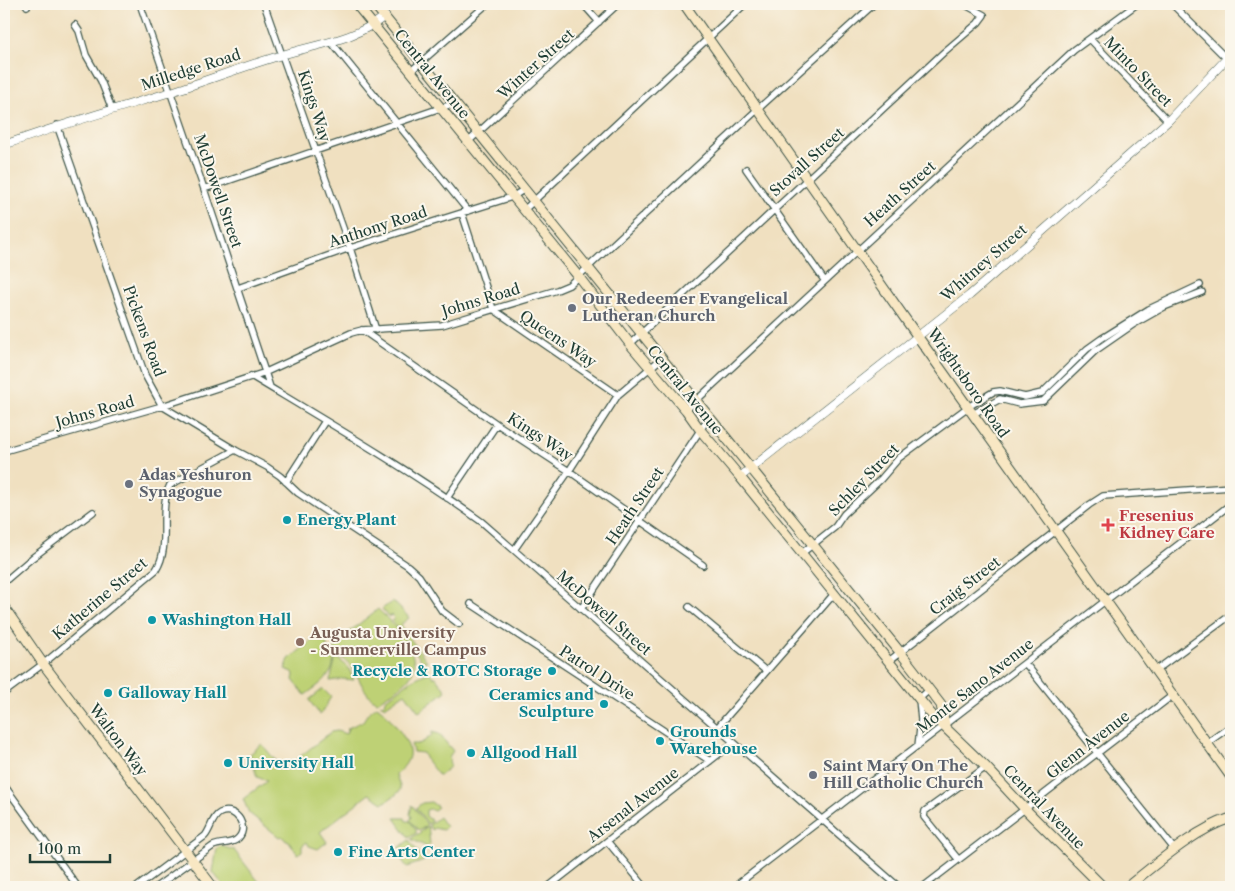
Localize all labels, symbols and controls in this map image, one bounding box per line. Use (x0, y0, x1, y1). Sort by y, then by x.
street label: Winter Street (493, 24, 578, 104)
street label: Central Avenue (390, 25, 474, 122)
street label: Minto Street (1100, 33, 1177, 111)
street label: Milledge Road (139, 44, 243, 95)
street label: Kings Way (294, 67, 335, 145)
street label: Stovall Street (765, 123, 848, 200)
street label: McDowell Street (190, 131, 247, 251)
street label: Heath Street (860, 156, 940, 231)
street label: Anthony Road (325, 202, 429, 252)
street label: Whitney Street (936, 220, 1031, 306)
street label: Johns Road (438, 279, 522, 321)
street label: Pickens Road (119, 283, 170, 379)
place label: Our Redeemer Evangelical Lutheran Church (582, 289, 788, 325)
marker: Our Redeemer Evangelical Lutheran Church (566, 302, 578, 314)
street label: Queens Way (516, 306, 601, 372)
street label: Wrightsboro Road (923, 323, 1013, 441)
street label: Central Avenue (643, 341, 727, 438)
street label: Johns Road (52, 391, 136, 432)
street label: Kings Way (504, 408, 577, 465)
street label: Schley Street (824, 439, 903, 520)
street label: Heath Street (602, 463, 668, 548)
place label: Adas Yeshuron Synagogue (138, 465, 252, 501)
marker: Adas Yeshuron Synagogue (123, 478, 135, 490)
place label: Fresenius Kidney Care (1119, 506, 1215, 542)
place label: Energy Plant (297, 510, 396, 529)
marker: Energy Plant (281, 514, 293, 526)
marker: Fresenius Kidney Care (1101, 518, 1115, 532)
street label: Craig Street (925, 552, 1004, 619)
street label: Katherine Street (48, 553, 151, 644)
street label: McDowell Street (553, 566, 656, 659)
place label: Washington Hall (161, 610, 291, 629)
marker: Washington Hall (146, 614, 158, 626)
place label: Augusta University - Summerville Campus (309, 623, 487, 659)
street label: Monte Sano Avenue (912, 634, 1037, 737)
marker: Augusta University - Summerville Campus (294, 636, 306, 648)
street label: Patrol Drive (556, 641, 638, 704)
place label: Recycle & ROTC Storage (352, 661, 542, 680)
marker: Recycle & ROTC Storage (546, 665, 558, 677)
place label: Galloway Hall (118, 683, 227, 702)
place label: Ceramics and Sculpture (489, 685, 594, 721)
marker: Galloway Hall (102, 687, 114, 699)
marker: Ceramics and Sculpture (598, 698, 610, 710)
street label: Walton Way (84, 699, 152, 780)
street label: Glenn Avenue (1042, 706, 1133, 783)
place label: Grounds Warehouse (669, 722, 757, 758)
marker: Grounds Warehouse (654, 735, 666, 747)
place label: Allgood Hall (480, 743, 577, 762)
marker: Allgood Hall (465, 747, 477, 759)
place label: University Hall (238, 753, 354, 772)
place label: Saint Mary On The Hill Catholic Church (823, 756, 984, 792)
marker: University Hall (222, 757, 234, 769)
street label: Central Avenue (999, 760, 1089, 853)
street label: Arsenal Avenue (582, 763, 682, 847)
marker: Saint Mary On The Hill Catholic Church (807, 769, 819, 781)
scale bar (30, 831, 110, 863)
text: 100 m (38, 839, 81, 858)
place label: Fine Arts Center (348, 842, 476, 861)
marker: Fine Arts Center (332, 846, 344, 858)

